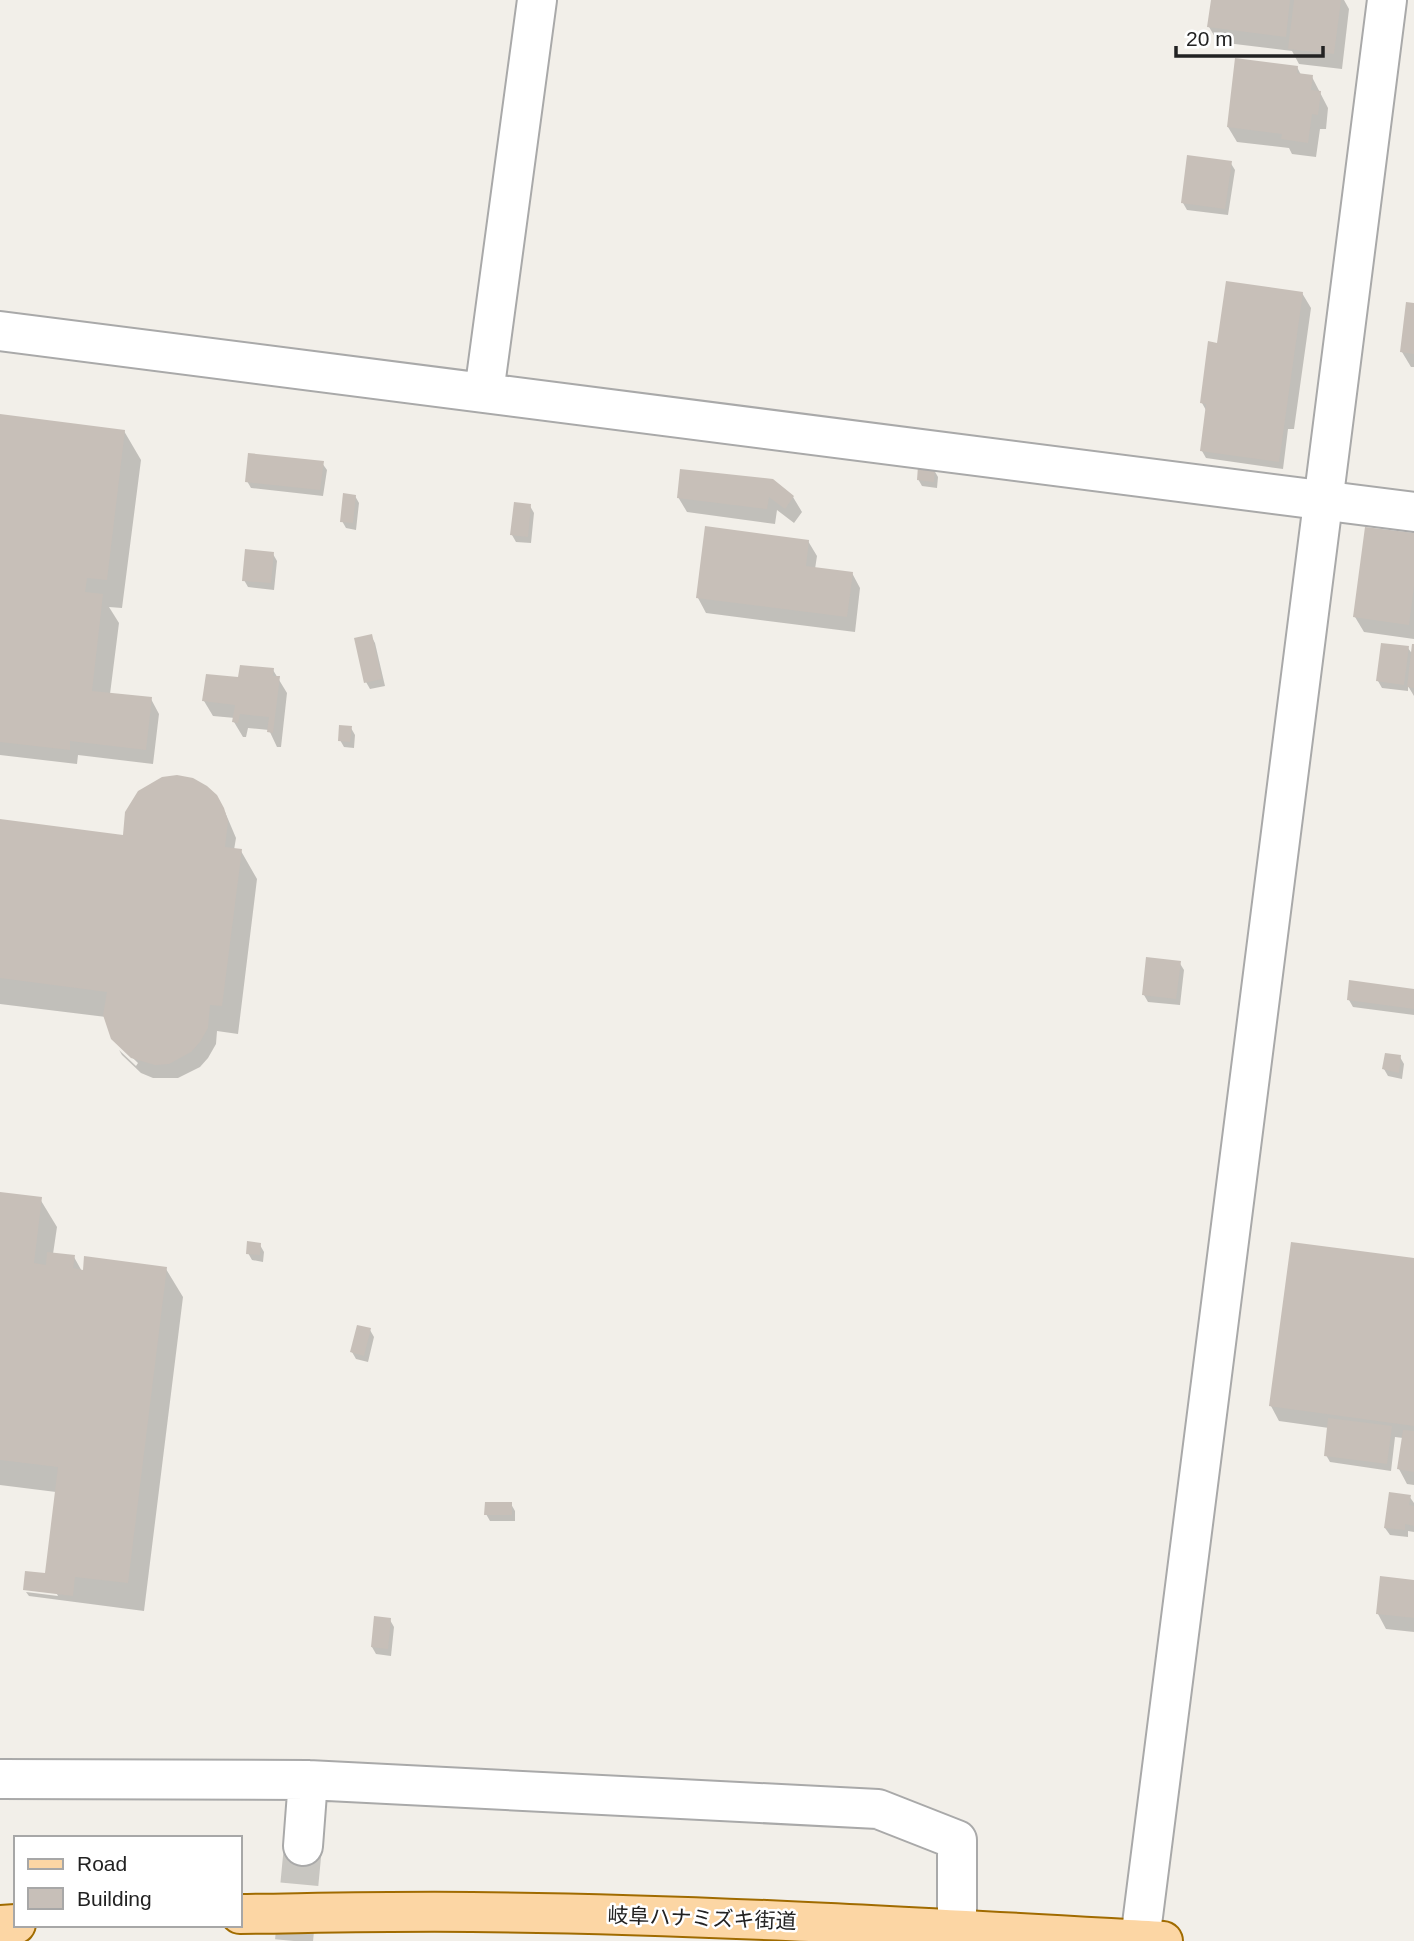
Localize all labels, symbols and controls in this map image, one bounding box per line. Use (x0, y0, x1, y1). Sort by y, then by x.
scale bar (1176, 14, 1323, 58)
text: 20 m (1186, 27, 1233, 50)
legend (14, 1836, 242, 1927)
text: Road (77, 1852, 127, 1875)
text: Building (77, 1887, 152, 1910)
street label: 岐阜ハナミズキ街道 (607, 1903, 797, 1933)

